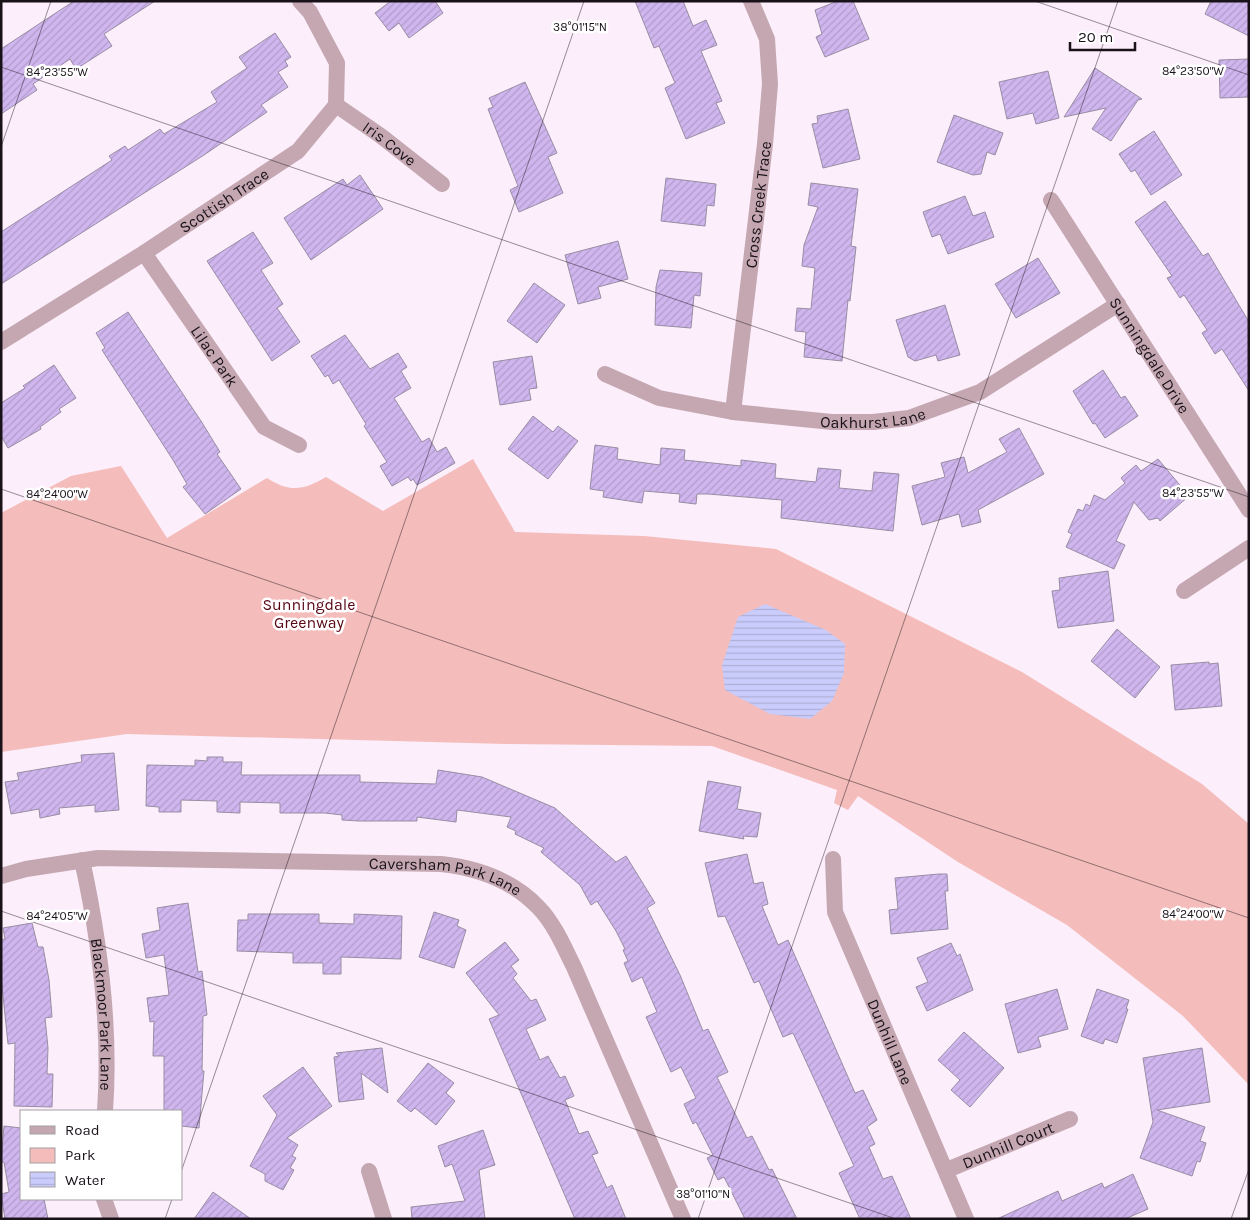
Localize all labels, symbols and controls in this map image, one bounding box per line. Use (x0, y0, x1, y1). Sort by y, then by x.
text: 38°01'15"N (553, 20, 607, 34)
scale bar (1070, 20, 1135, 52)
text: 20 m (1078, 28, 1113, 46)
text: 84°23'50"W (1162, 64, 1224, 78)
text: 84°23'55"W (26, 65, 88, 79)
street label: Iris Cove (359, 117, 420, 170)
street label: Cross Creek Trace (741, 140, 775, 269)
street label: Scottish Trace (176, 164, 272, 237)
street label: Sunningdale Drive (1105, 294, 1194, 417)
street label: Lilac Park (187, 322, 242, 390)
street label: Oakhurst Lane (819, 404, 928, 432)
text: 84°23'55"W (1162, 486, 1224, 500)
text: 84°24'00"W (26, 487, 88, 501)
park label: Sunningdale Greenway (262, 595, 356, 632)
street label: Caversham Park Lane (369, 854, 525, 900)
text: 84°24'00"W (1162, 907, 1224, 921)
text: 84°24'05"W (26, 909, 88, 923)
street label: Blackmoor Park Lane (87, 937, 116, 1091)
street label: Dunhill Lane (863, 996, 917, 1088)
legend (20, 1110, 182, 1200)
street label: Dunhill Court (960, 1118, 1057, 1173)
text: Road (65, 1121, 100, 1139)
text: Park (65, 1146, 95, 1164)
text: Water (65, 1171, 106, 1189)
text: 38°01'10"N (676, 1187, 730, 1201)

